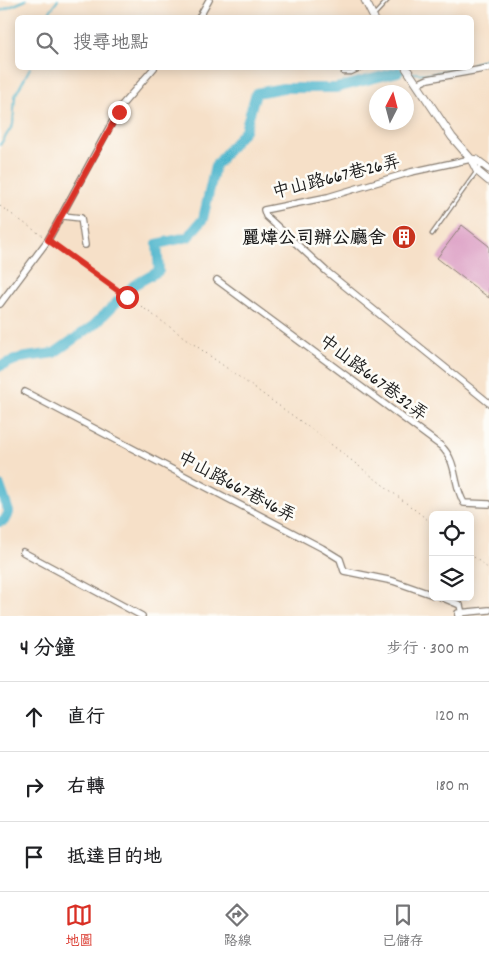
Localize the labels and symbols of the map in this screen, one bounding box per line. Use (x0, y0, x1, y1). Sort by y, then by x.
north arrow (369, 85, 414, 130)
route end (108, 101, 131, 124)
street label: 中山路667巷26弄 (270, 150, 403, 206)
building icon: 麗煒公司辦公廳舍 (391, 224, 417, 250)
place label: 麗煒公司辦公廳舍 (242, 227, 386, 252)
route start (116, 286, 139, 309)
street label: 中山路667巷32弄 (313, 330, 432, 428)
street label: 中山路667巷46弄 (172, 446, 299, 530)

